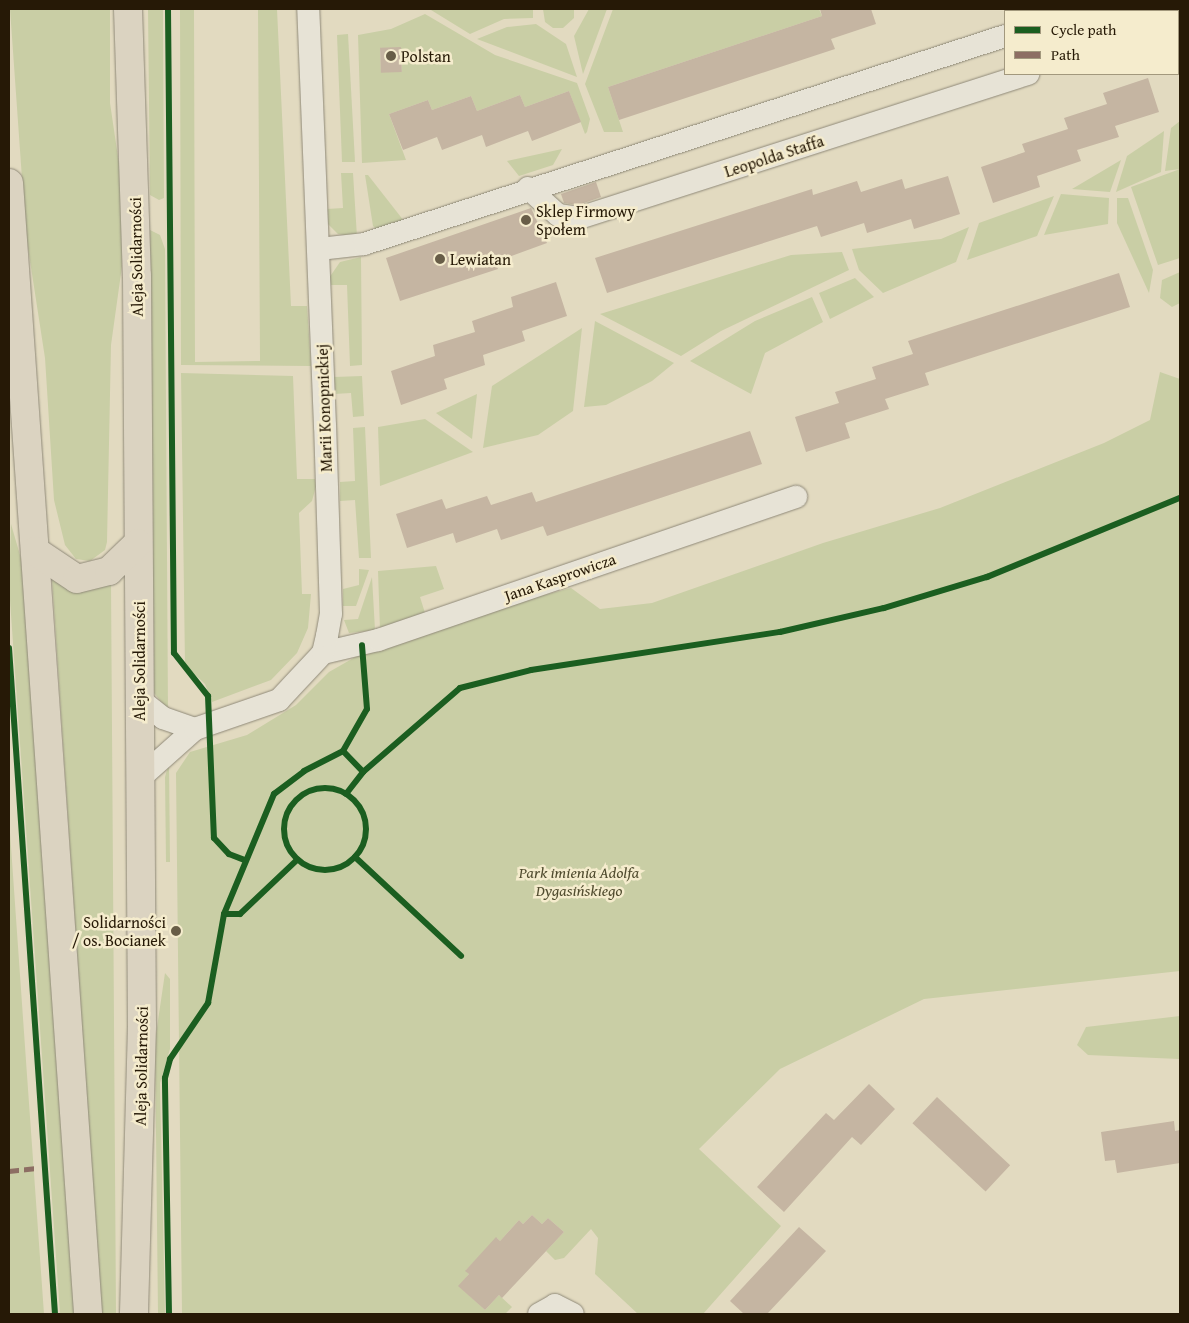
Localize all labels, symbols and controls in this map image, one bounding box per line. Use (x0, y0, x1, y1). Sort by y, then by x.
legend (1004, 10, 1179, 75)
text: Cycle path (1051, 19, 1117, 40)
text: Path (1051, 44, 1080, 65)
place label: Polstan (401, 46, 451, 66)
marker: Polstan (385, 50, 397, 62)
street label: Leopolda Staffa (722, 131, 826, 181)
street label: Aleja Solidarności (125, 197, 147, 317)
place label: Sklep Firmowy Społem (536, 201, 635, 239)
marker: Sklep Firmowy Społem (520, 214, 532, 226)
place label: Lewiatan (450, 249, 511, 269)
marker: Lewiatan (434, 253, 446, 265)
street label: Marii Konopnickiej (312, 344, 336, 472)
street label: Jana Kasprowicza (502, 549, 618, 605)
street label: Aleja Solidarności (129, 601, 149, 721)
park label: Park imienia Adolfa Dygasińskiego (519, 862, 639, 900)
place label: Solidarności / os. Bocianek (72, 912, 166, 950)
marker: Solidarności / os. Bocianek (170, 925, 182, 937)
street label: Aleja Solidarności (130, 1006, 152, 1126)

